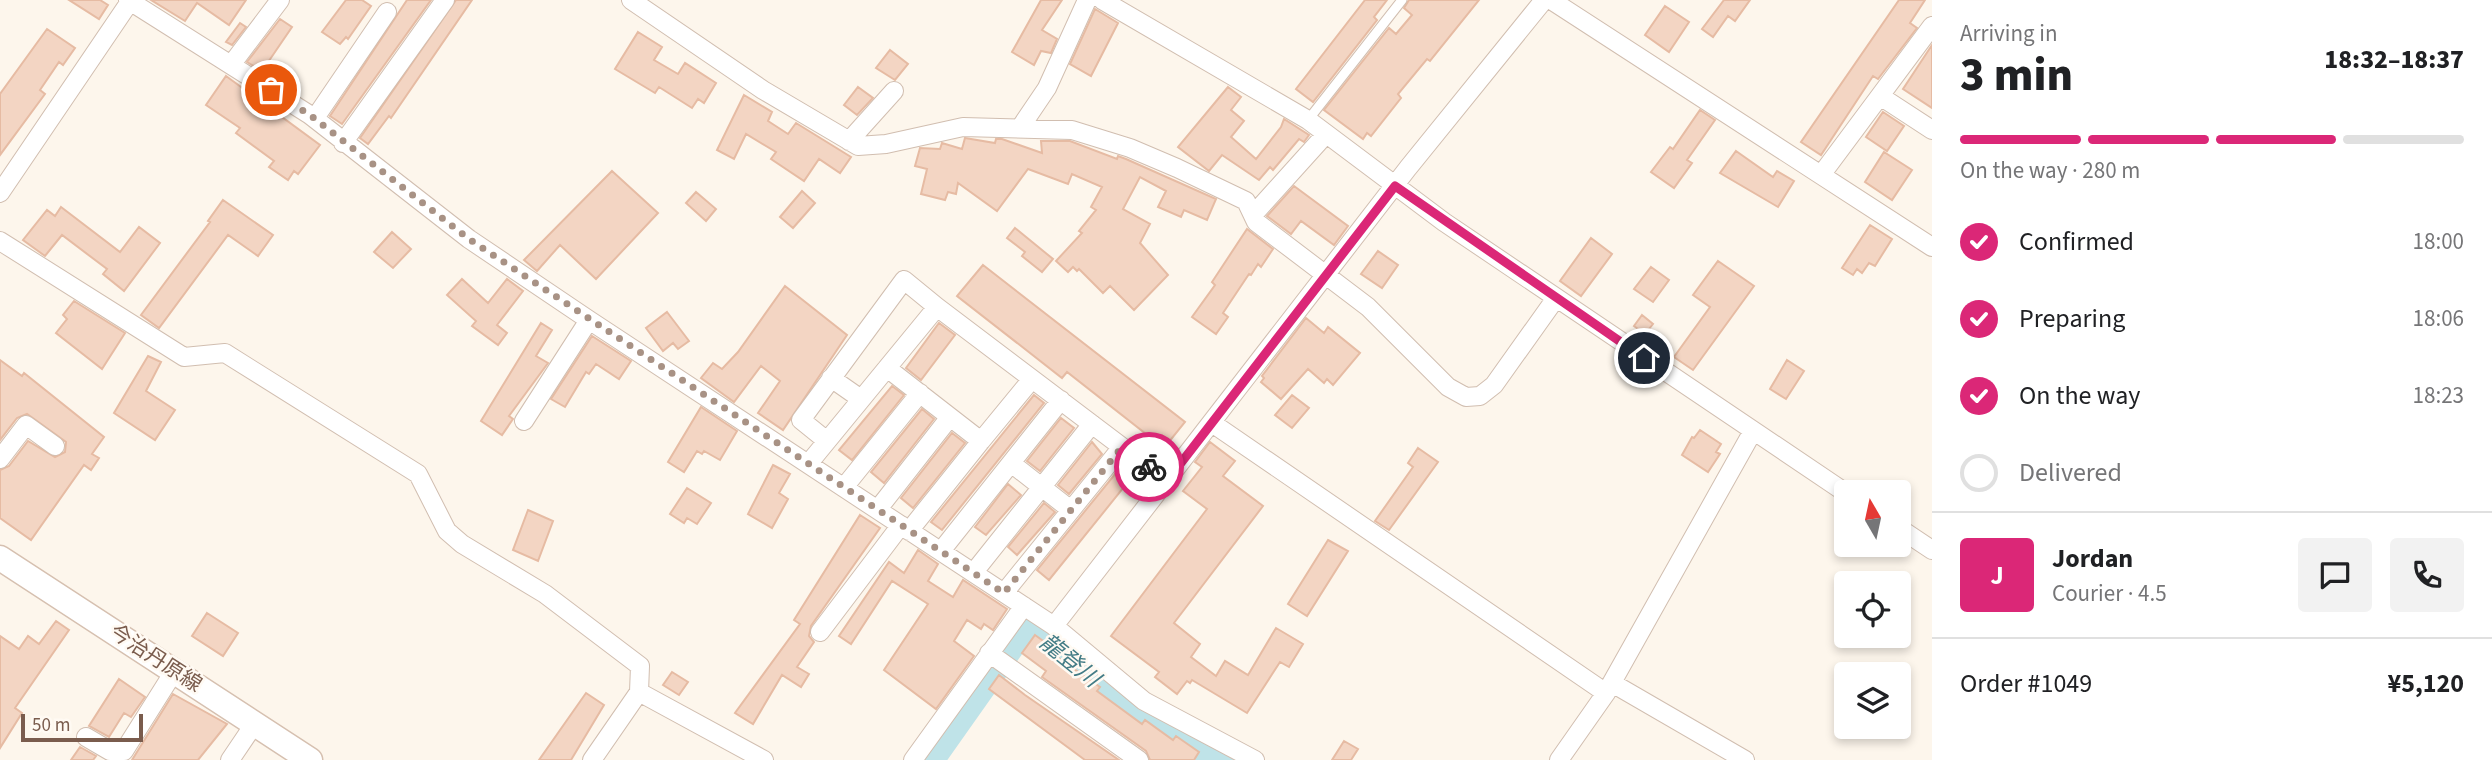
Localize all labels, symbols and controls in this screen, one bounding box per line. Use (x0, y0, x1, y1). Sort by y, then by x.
text: Arriving in (1960, 17, 2058, 50)
text: 18:32–18:37 (2324, 41, 2464, 78)
text: 3 min (1960, 43, 2073, 108)
pin (241, 60, 301, 120)
icon: bag (252, 71, 290, 109)
text: On the way · 280 m (1960, 154, 2140, 187)
icon: check (1960, 223, 1998, 261)
text: Confirmed (2019, 223, 2134, 260)
text: 18:00 (2413, 225, 2464, 258)
icon: check (1960, 300, 1998, 338)
text: Preparing (2019, 300, 2125, 337)
text: 18:06 (2413, 302, 2464, 335)
pin (1614, 328, 1674, 388)
icon: home (1625, 339, 1663, 377)
icon: check (1960, 377, 1998, 415)
text: On the way (2019, 377, 2140, 414)
text: 18:23 (2413, 379, 2464, 412)
courier (1114, 432, 1184, 502)
icon: bike (1130, 448, 1168, 486)
text: Delivered (2019, 454, 2122, 491)
north arrow (1834, 480, 1911, 556)
map controls (1834, 480, 1911, 739)
button: chat (2298, 538, 2372, 612)
button: phone (2390, 538, 2464, 612)
text: Jordan (2052, 540, 2133, 577)
text: J (1990, 557, 2004, 594)
button: locate (1834, 571, 1911, 648)
text: Courier · 4.5 (2052, 577, 2167, 610)
street label: 今治丹原線 (104, 617, 208, 699)
water label: 龍登川 (1032, 626, 1109, 697)
button: layers (1834, 662, 1911, 739)
text: Order #1049 (1960, 665, 2092, 702)
text: ¥5,120 (2388, 665, 2464, 702)
scale bar (21, 711, 144, 743)
text: 50 m (32, 712, 70, 739)

